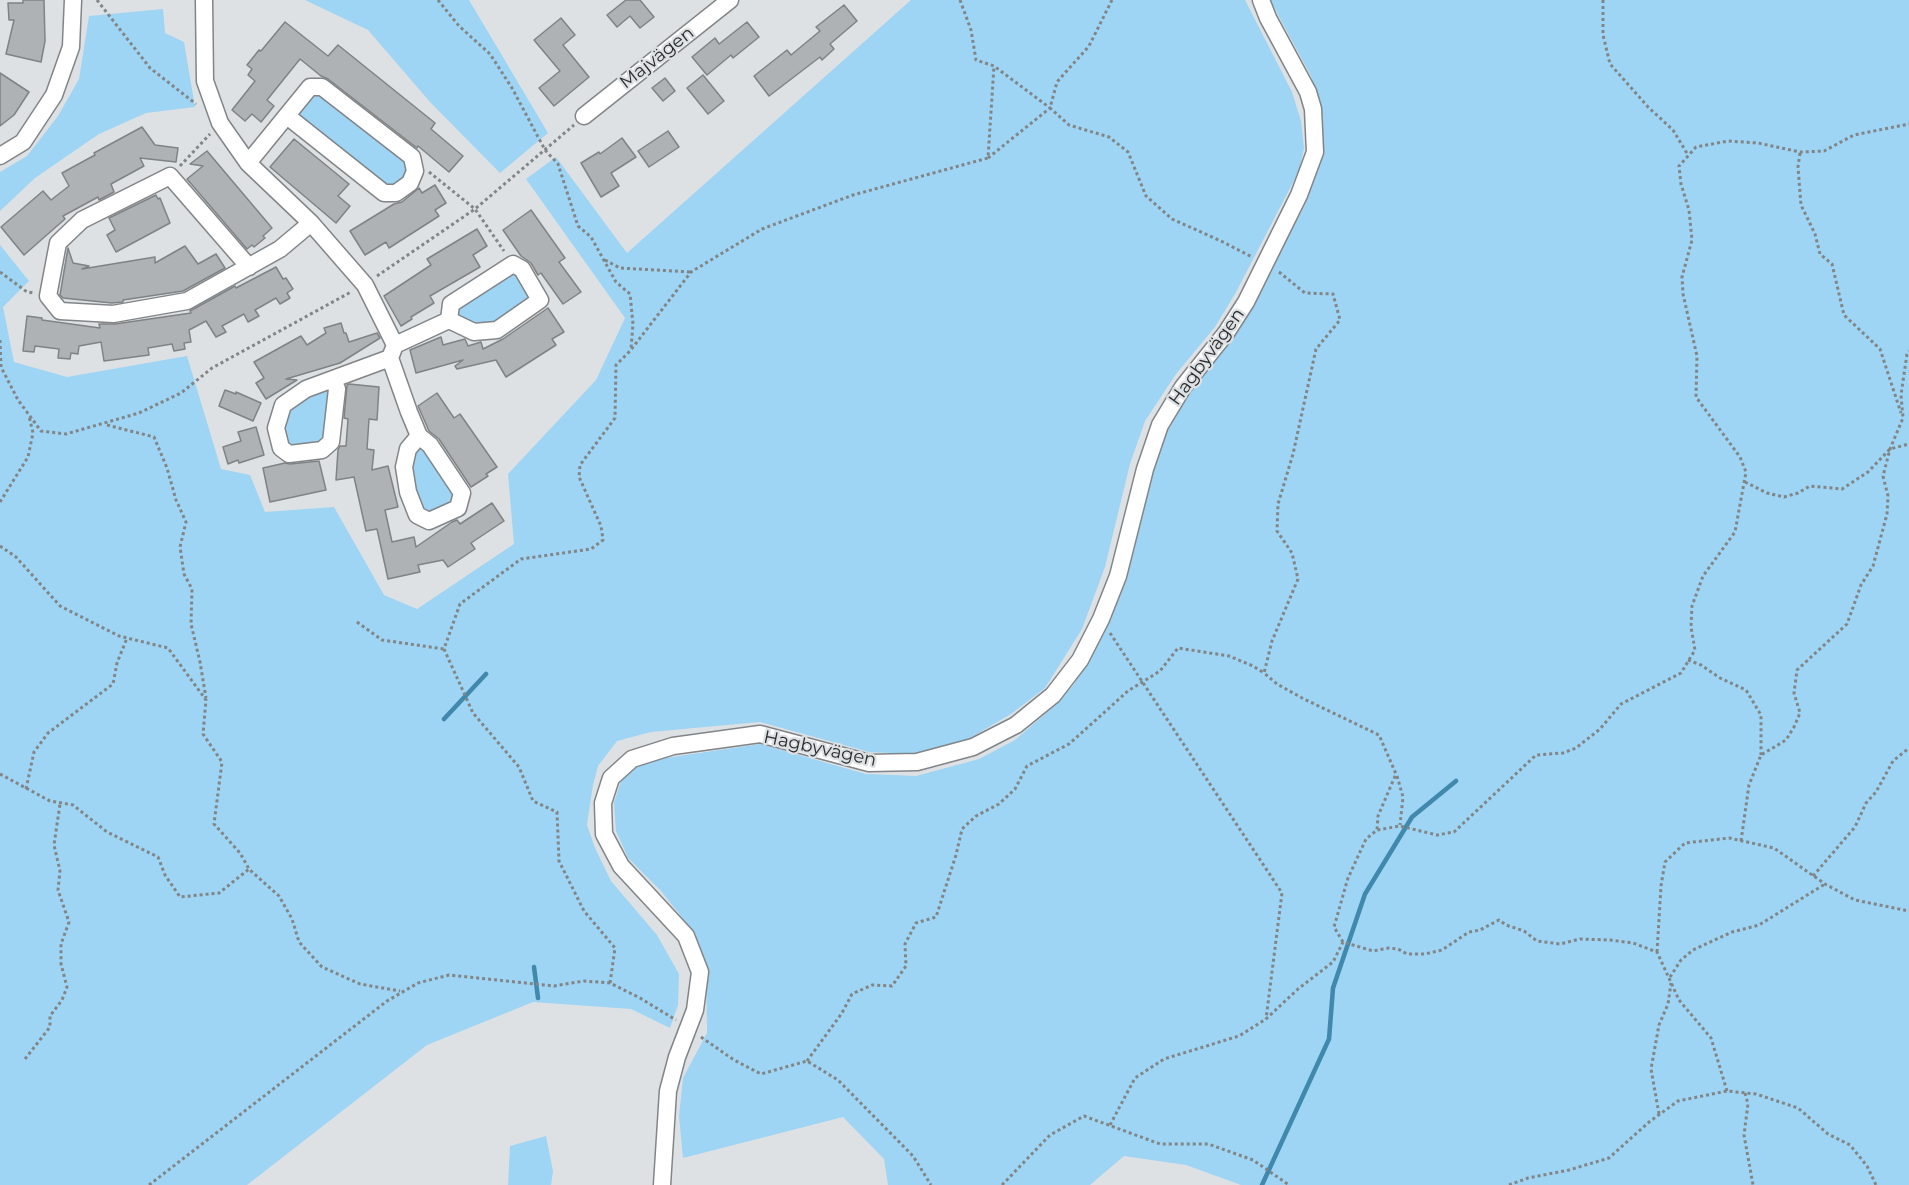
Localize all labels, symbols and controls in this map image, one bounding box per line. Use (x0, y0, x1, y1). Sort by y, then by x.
street label: Majvägen (616, 22, 698, 94)
street label: Hagbyvägen (1165, 304, 1249, 410)
street label: Hagbyvägen (762, 727, 878, 771)

